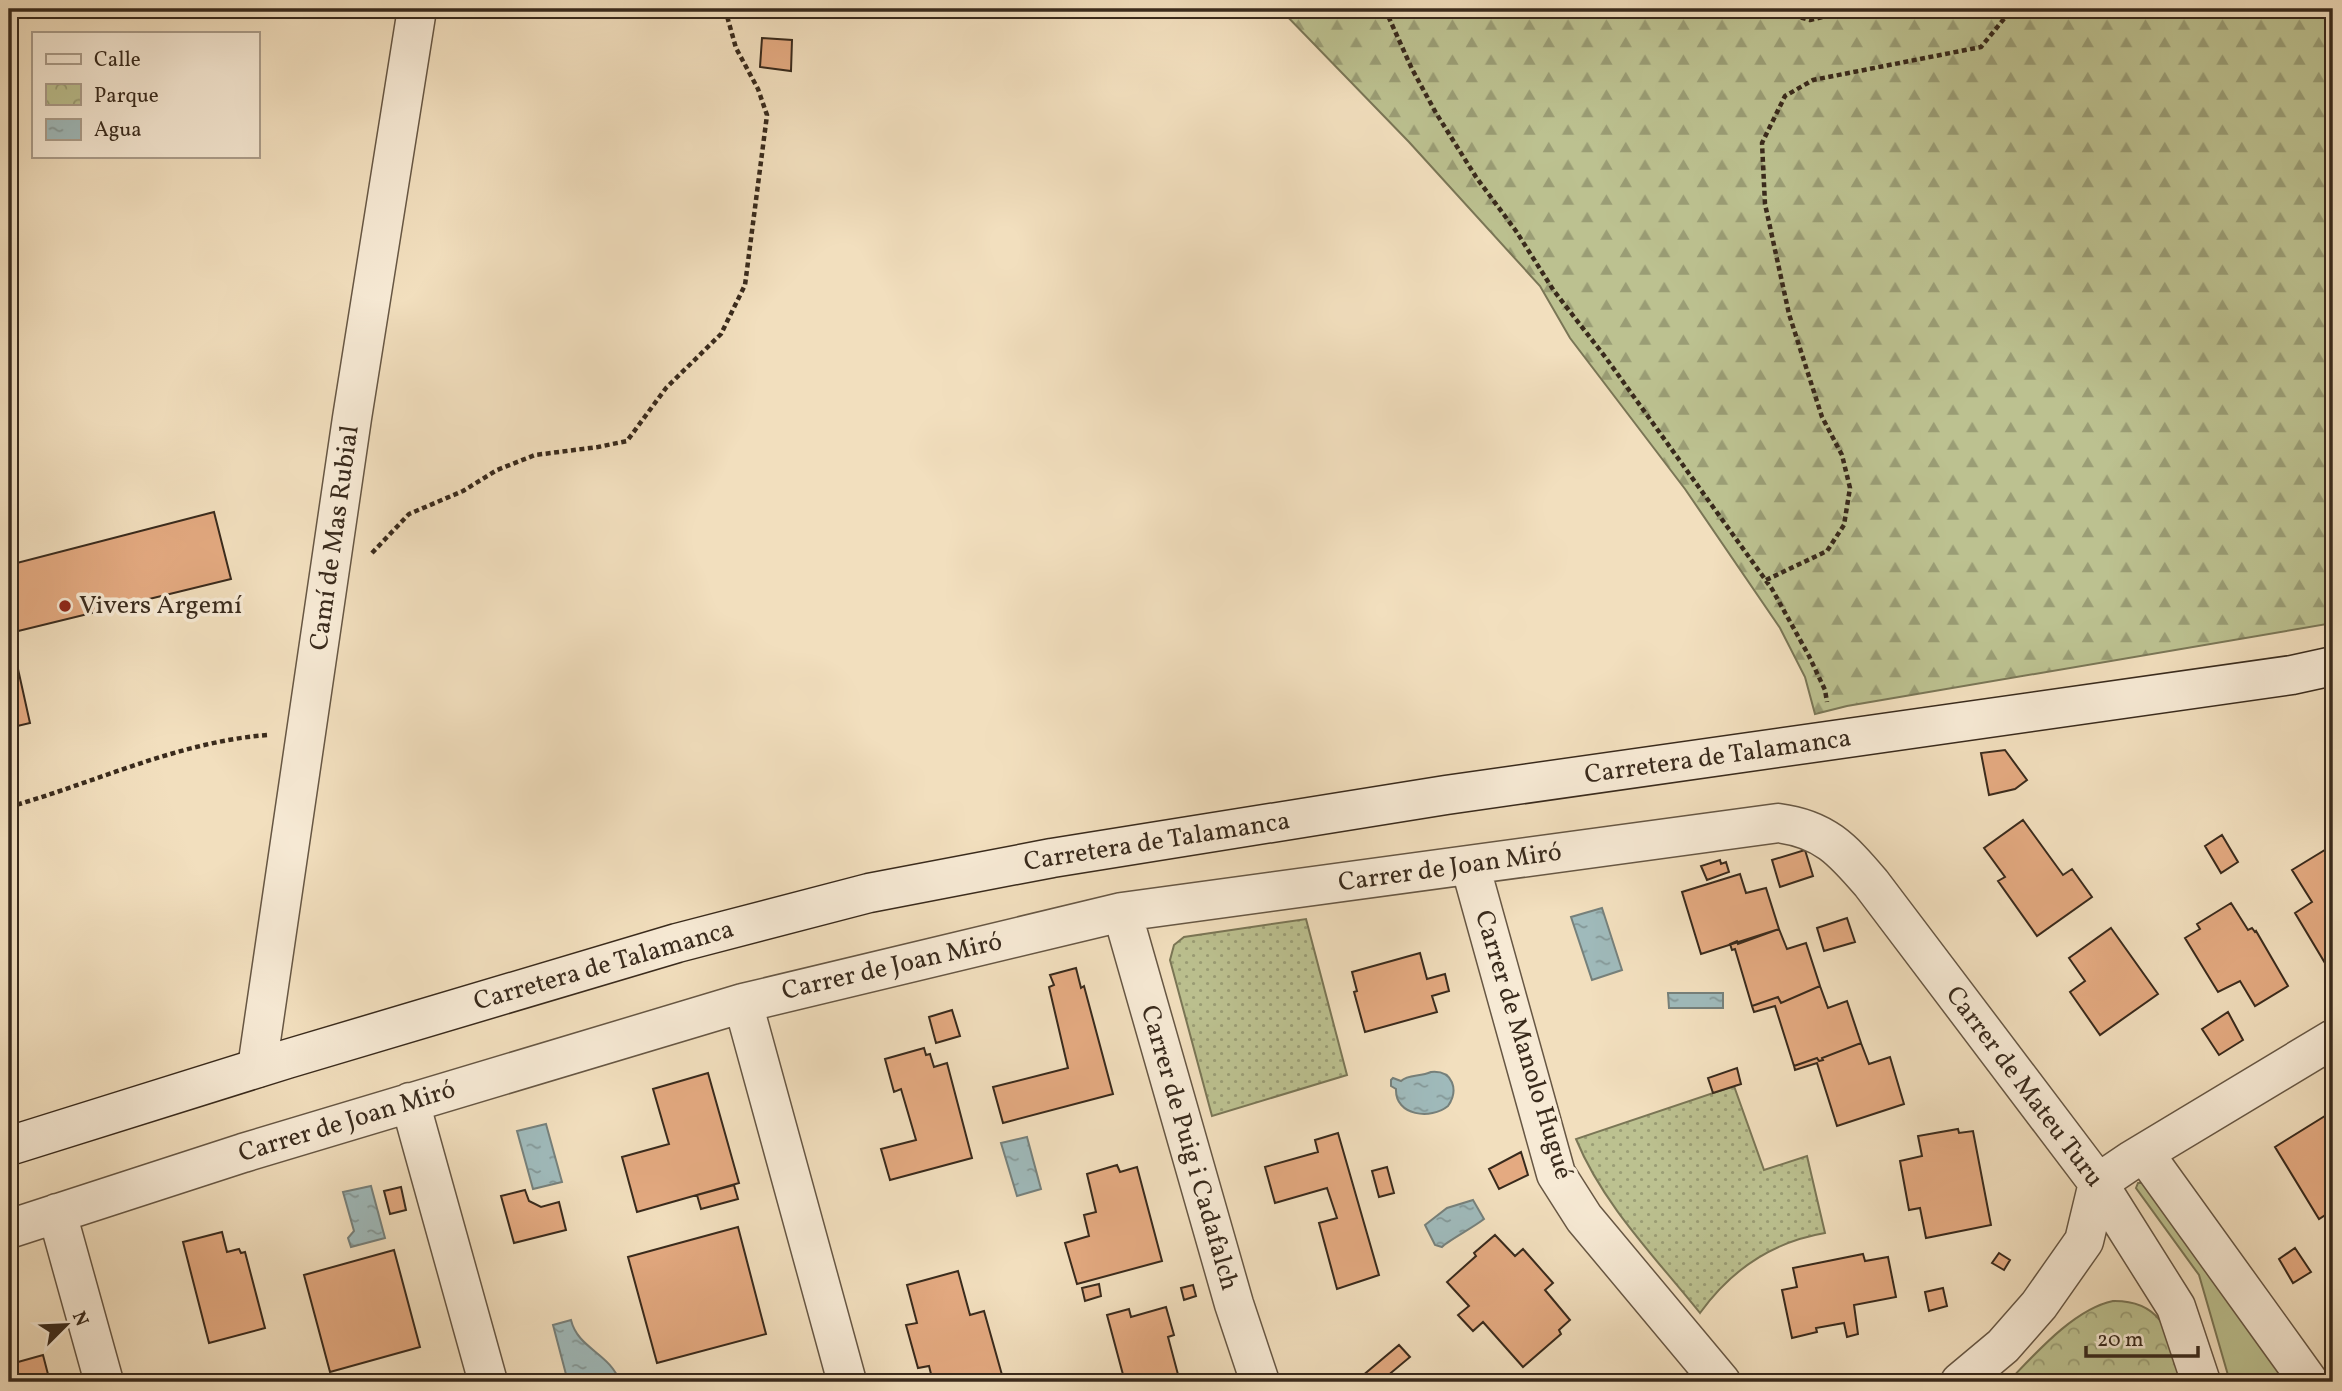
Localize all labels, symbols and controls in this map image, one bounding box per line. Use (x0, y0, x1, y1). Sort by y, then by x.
legend (32, 32, 259, 158)
text: Calle (94, 46, 141, 75)
text: Parque (94, 82, 159, 111)
text: Agua (94, 116, 142, 145)
street label: Camí de Mas Rubial (301, 423, 369, 653)
place label: Vivers Argemí (79, 588, 242, 624)
marker: Vivers Argemí (57, 598, 73, 614)
street label: Carretera de Talamanca (1582, 720, 1854, 794)
street label: Carretera de Talamanca (1021, 803, 1293, 881)
street label: Carrer de Joan Miró (1336, 835, 1564, 901)
street label: Carrer de Manolo Hugué (1465, 906, 1581, 1184)
street label: Carretera de Talamanca (470, 912, 738, 1020)
street label: Carrer de Joan Miró (778, 924, 1006, 1010)
street label: Carrer de Mateu Turu (1936, 979, 2112, 1195)
street label: Carrer de Puig i Cadafalch (1131, 1001, 1247, 1295)
street label: Carrer de Joan Miró (234, 1072, 460, 1172)
north arrow (32, 1290, 102, 1360)
text: N (65, 1307, 94, 1331)
scale bar (2086, 1314, 2198, 1358)
text: 20 m (2097, 1326, 2143, 1355)

